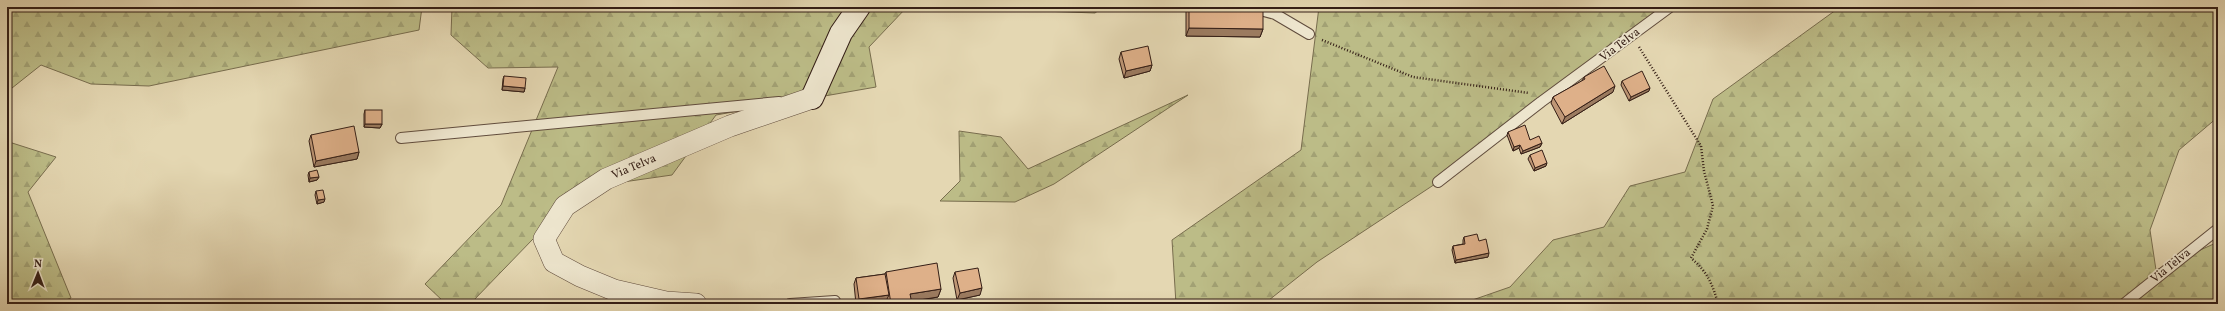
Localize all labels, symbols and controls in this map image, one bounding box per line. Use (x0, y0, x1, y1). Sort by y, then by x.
street label: Via Telva (1596, 24, 1644, 66)
street label: Via Telva (609, 150, 659, 184)
street label: Via Telva (2148, 245, 2194, 287)
north arrow (18, 253, 58, 293)
text: N (34, 257, 42, 272)

